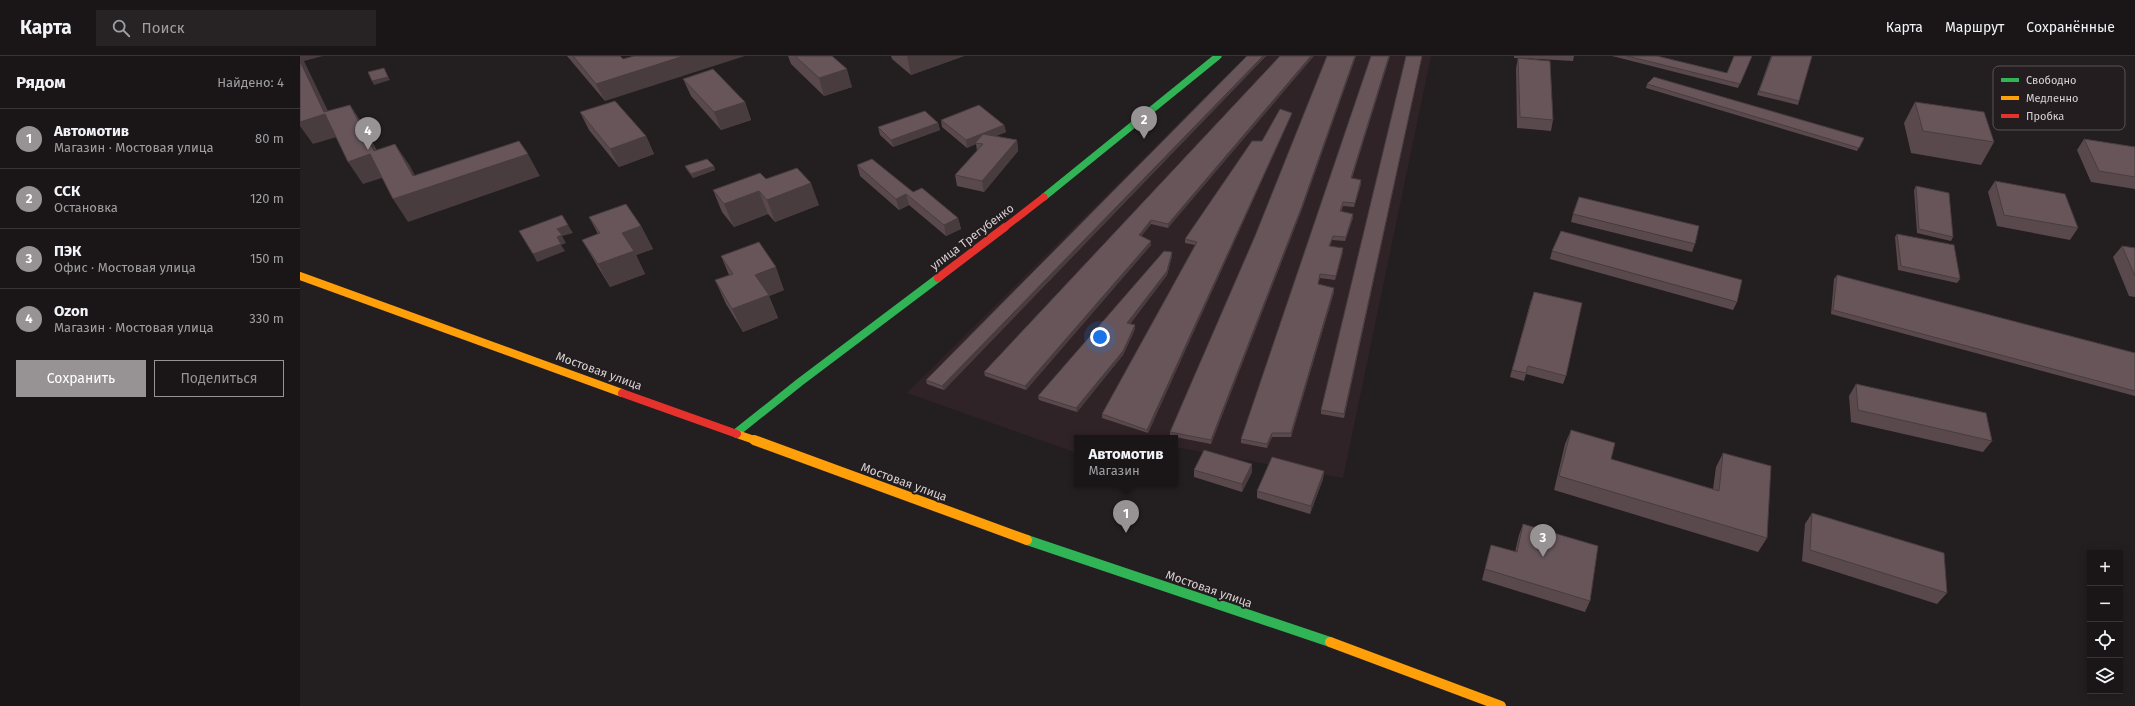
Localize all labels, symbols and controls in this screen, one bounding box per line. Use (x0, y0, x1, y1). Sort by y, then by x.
search box (96, 10, 376, 46)
text: Карта (20, 16, 72, 39)
icon: search (110, 17, 132, 39)
text: Поиск (142, 19, 184, 37)
text: Карта (1886, 19, 1923, 36)
text: Маршрут (1945, 19, 2004, 36)
text: Сохранённые (2026, 19, 2115, 36)
legend (1993, 66, 2125, 130)
text: Рядом (16, 72, 66, 93)
text: Свободно (2026, 74, 2076, 87)
text: Найдено: 4 (217, 75, 284, 90)
text: Медленно (2026, 92, 2078, 105)
pin: 2 (1131, 106, 1157, 139)
text: Пробка (2026, 110, 2064, 123)
pin: 4 (355, 117, 381, 150)
text: Автомотив (54, 122, 129, 140)
text: 1 (26, 131, 32, 146)
text: 80 m (255, 131, 284, 146)
text: Магазин · Мостовая улица (54, 140, 213, 155)
text: ССК (54, 182, 80, 200)
text: 2 (26, 191, 32, 206)
text: 120 m (250, 191, 284, 206)
text: Остановка (54, 200, 118, 215)
street label: улица Трегубенко (927, 201, 1017, 273)
text: ПЭК (54, 242, 81, 260)
text: 3 (26, 251, 32, 266)
text: 150 m (250, 251, 284, 266)
text: Офис · Мостовая улица (54, 260, 196, 275)
text: Ozon (54, 302, 88, 320)
text: 4 (25, 311, 33, 326)
text: 330 m (249, 311, 284, 326)
text: Магазин · Мостовая улица (54, 320, 213, 335)
your location (1090, 327, 1110, 347)
street label: Мостовая улица (554, 349, 644, 393)
button: Сохранить (16, 360, 146, 397)
button: Поделиться (154, 360, 284, 397)
popup (1074, 435, 1178, 487)
text: Автомотив (1088, 445, 1164, 463)
street label: Мостовая улица (859, 460, 949, 504)
text: Магазин (1088, 463, 1140, 478)
pin: 1 (1113, 500, 1139, 533)
pin: 3 (1530, 524, 1556, 557)
map controls (2087, 550, 2123, 694)
button: + (2087, 550, 2123, 586)
street label: Мостовая улица (1164, 568, 1254, 610)
button: − (2087, 586, 2123, 622)
button: locate (2087, 622, 2123, 658)
button: layers (2087, 658, 2123, 694)

